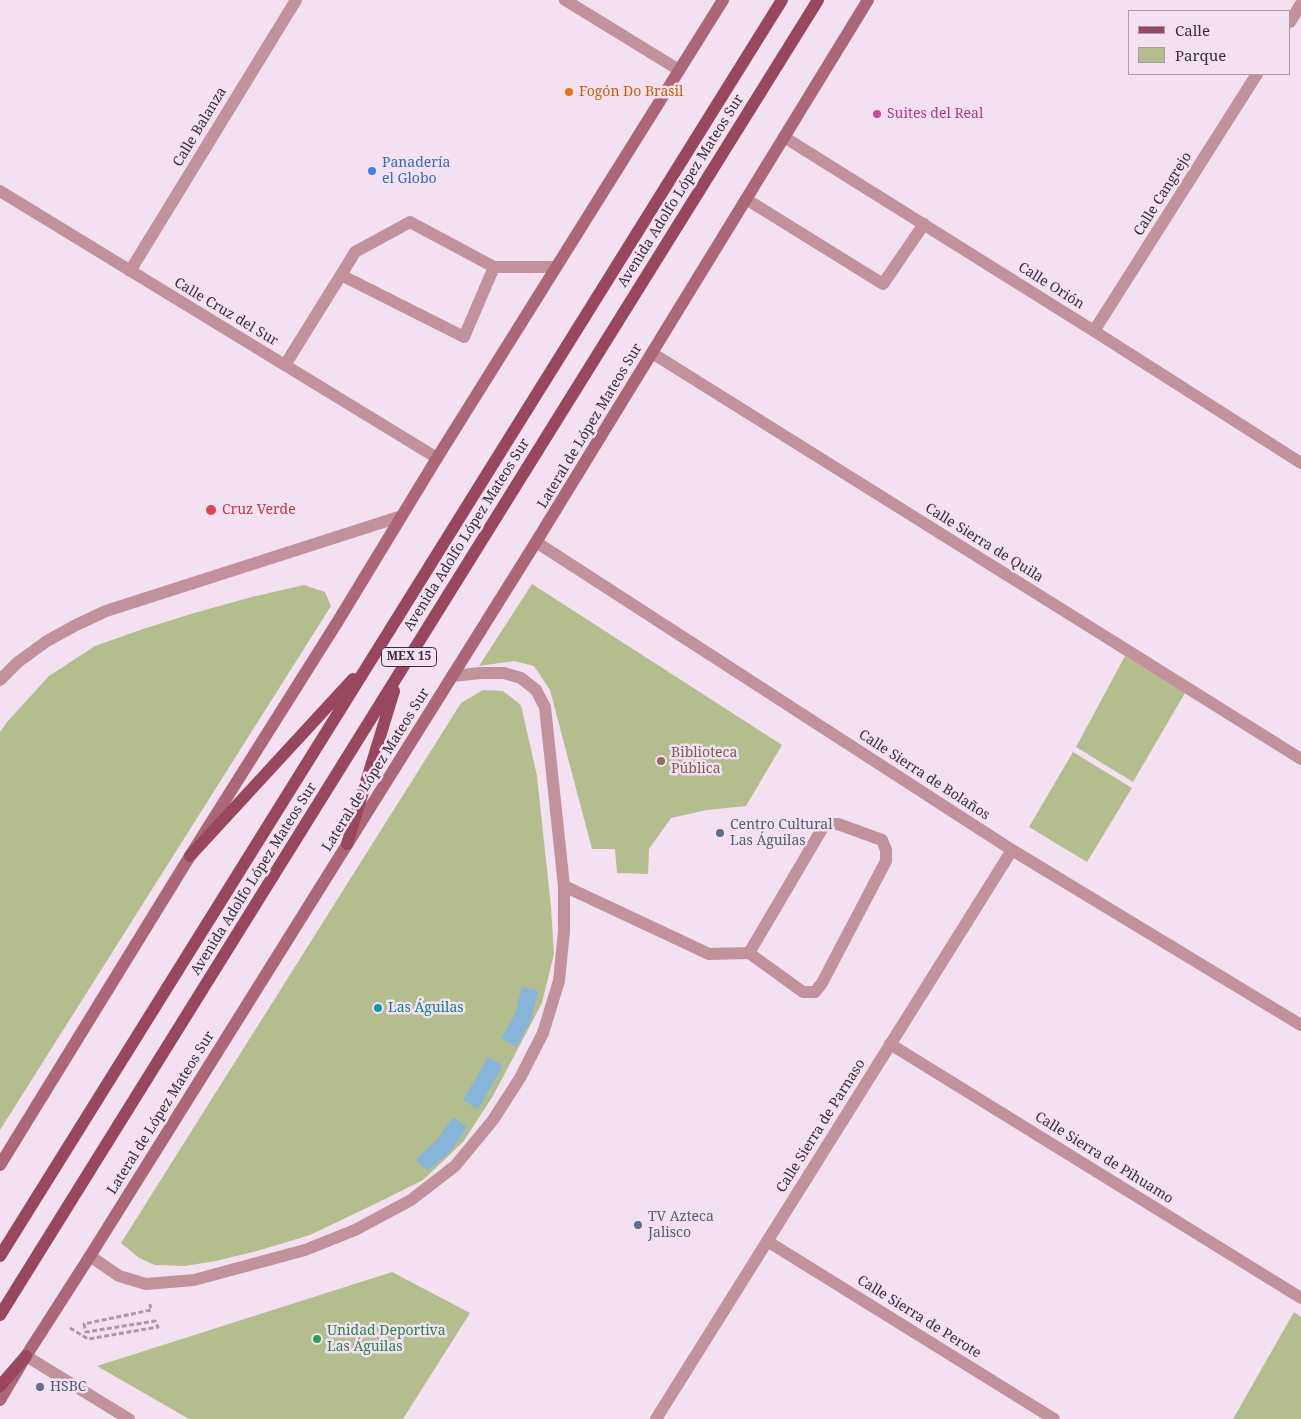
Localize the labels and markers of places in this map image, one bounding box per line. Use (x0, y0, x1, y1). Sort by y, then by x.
place label: Fogón Do Brasil (579, 84, 683, 100)
marker: Fogón Do Brasil (563, 86, 575, 98)
place label: Suites del Real (887, 106, 983, 122)
marker: Suites del Real (871, 108, 883, 120)
place label: Panadería el Globo (382, 155, 450, 188)
marker: Panadería el Globo (366, 165, 378, 177)
place label: Cruz Verde (222, 502, 296, 518)
marker: Cruz Verde (204, 503, 218, 517)
place label: Biblioteca Pública (671, 745, 737, 778)
marker: Biblioteca Pública (655, 755, 667, 767)
place label: Centro Cultural Las Águilas (730, 817, 833, 850)
marker: Centro Cultural Las Águilas (714, 827, 726, 839)
place label: Las Águilas (388, 1000, 464, 1016)
marker: Las Águilas (372, 1002, 384, 1014)
place label: TV Azteca Jalisco (648, 1209, 714, 1242)
marker: TV Azteca Jalisco (632, 1219, 644, 1231)
place label: Unidad Deportiva Las Águilas (327, 1323, 446, 1355)
marker: Unidad Deportiva Las Águilas (311, 1333, 323, 1345)
place label: HSBC (50, 1379, 86, 1395)
marker: HSBC (34, 1381, 46, 1393)

